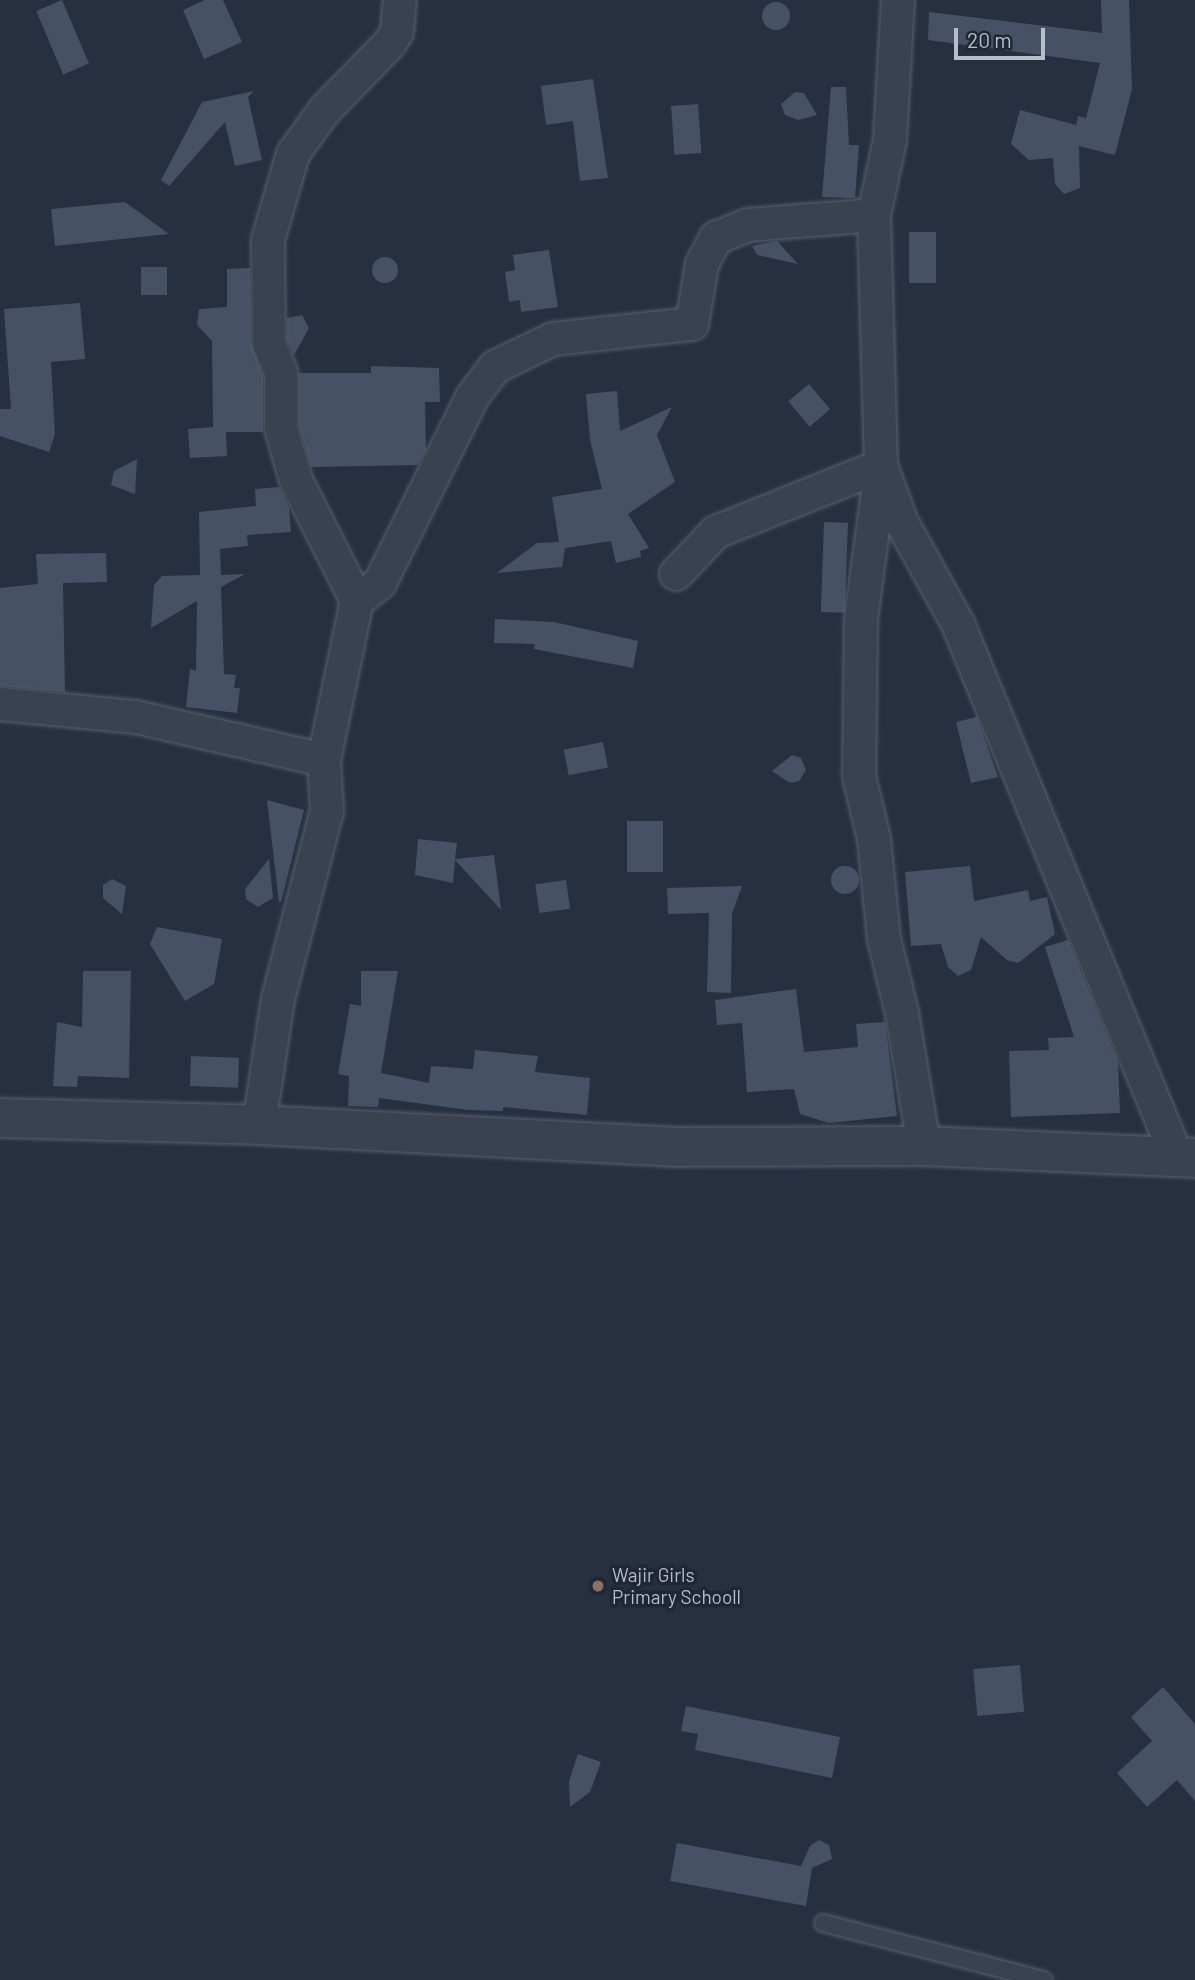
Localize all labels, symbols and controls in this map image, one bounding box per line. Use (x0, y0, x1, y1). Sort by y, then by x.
scale bar (957, 14, 1048, 58)
text: 20 m (967, 27, 1012, 52)
place label: Wajir Girls Primary Schooll (612, 1564, 741, 1608)
marker: Wajir Girls Primary Schooll (590, 1578, 606, 1594)

